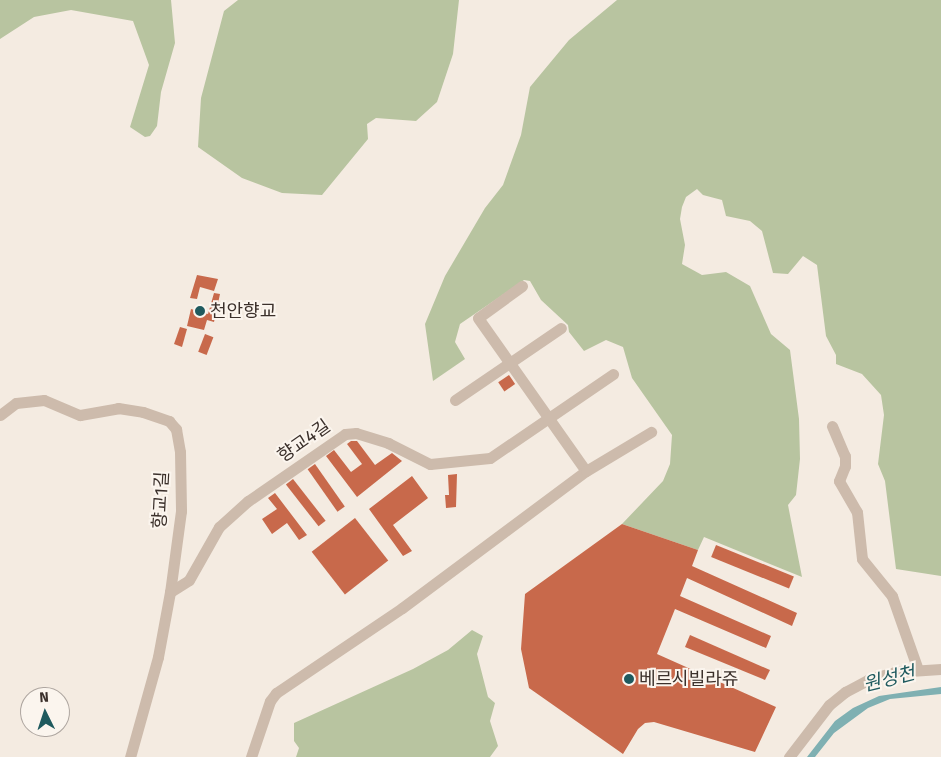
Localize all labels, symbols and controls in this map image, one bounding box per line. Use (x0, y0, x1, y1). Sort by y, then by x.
place label: 천안향교 (210, 300, 276, 322)
marker: 천안향교 (194, 305, 206, 317)
street label: 향교4길 (274, 415, 334, 467)
street label: 향교1길 (149, 471, 173, 529)
water label: 원성천 (861, 662, 917, 696)
place label: 베르시빌라쥬 (639, 668, 738, 690)
marker: 베르시빌라쥬 (623, 673, 635, 685)
north arrow (20, 687, 70, 737)
text: N (39, 689, 49, 706)

